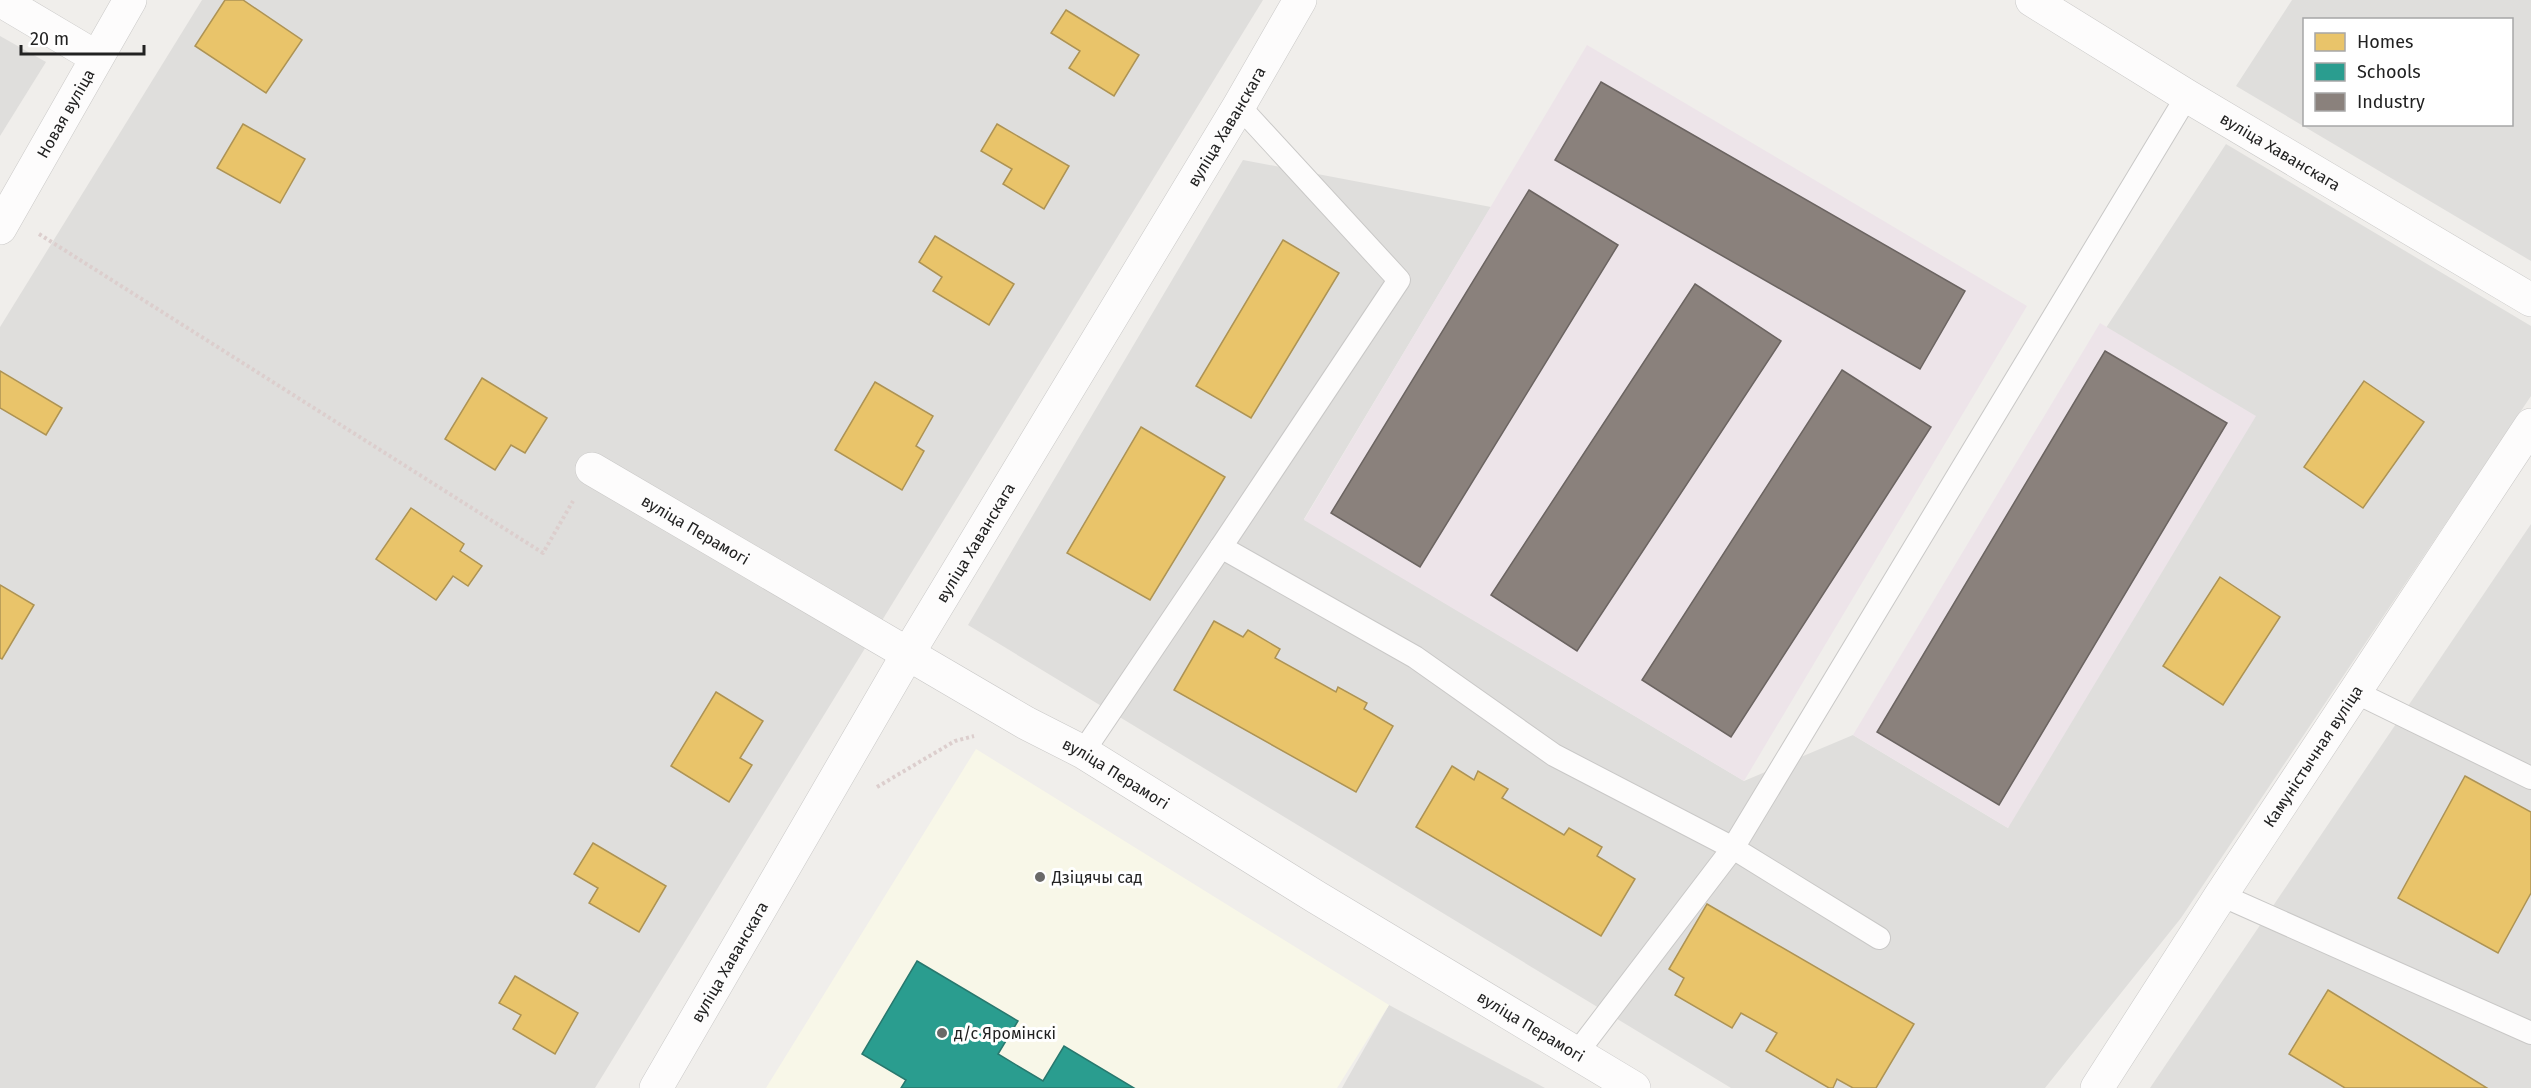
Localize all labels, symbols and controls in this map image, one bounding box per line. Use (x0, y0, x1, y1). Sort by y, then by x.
scale bar (21, 18, 144, 56)
legend (2303, 18, 2513, 126)
text: 20 m (30, 28, 69, 50)
text: Homes (2357, 31, 2413, 53)
text: Schools (2357, 61, 2421, 83)
street label: вуліца Хаванскага (1183, 63, 1269, 190)
street label: Новая вуліца (33, 66, 98, 161)
text: Industry (2357, 91, 2425, 113)
street label: вуліца Хаванскага (2217, 108, 2344, 194)
street label: вуліца Хаванскага (932, 479, 1019, 606)
street label: вуліца Перамогі (638, 491, 753, 569)
street label: Камуністычная вуліца (2259, 682, 2366, 830)
street label: вуліца Перамогі (1059, 734, 1173, 813)
place label: Дзіцячы сад (1051, 868, 1142, 887)
marker: Дзіцячы сад (1033, 870, 1047, 884)
street label: вуліца Хаванскага (687, 898, 772, 1025)
street label: вуліца Перамогі (1474, 987, 1588, 1066)
place label: д/с Яромінскі (954, 1024, 1056, 1043)
marker: д/с Яромінскі (935, 1026, 949, 1040)

